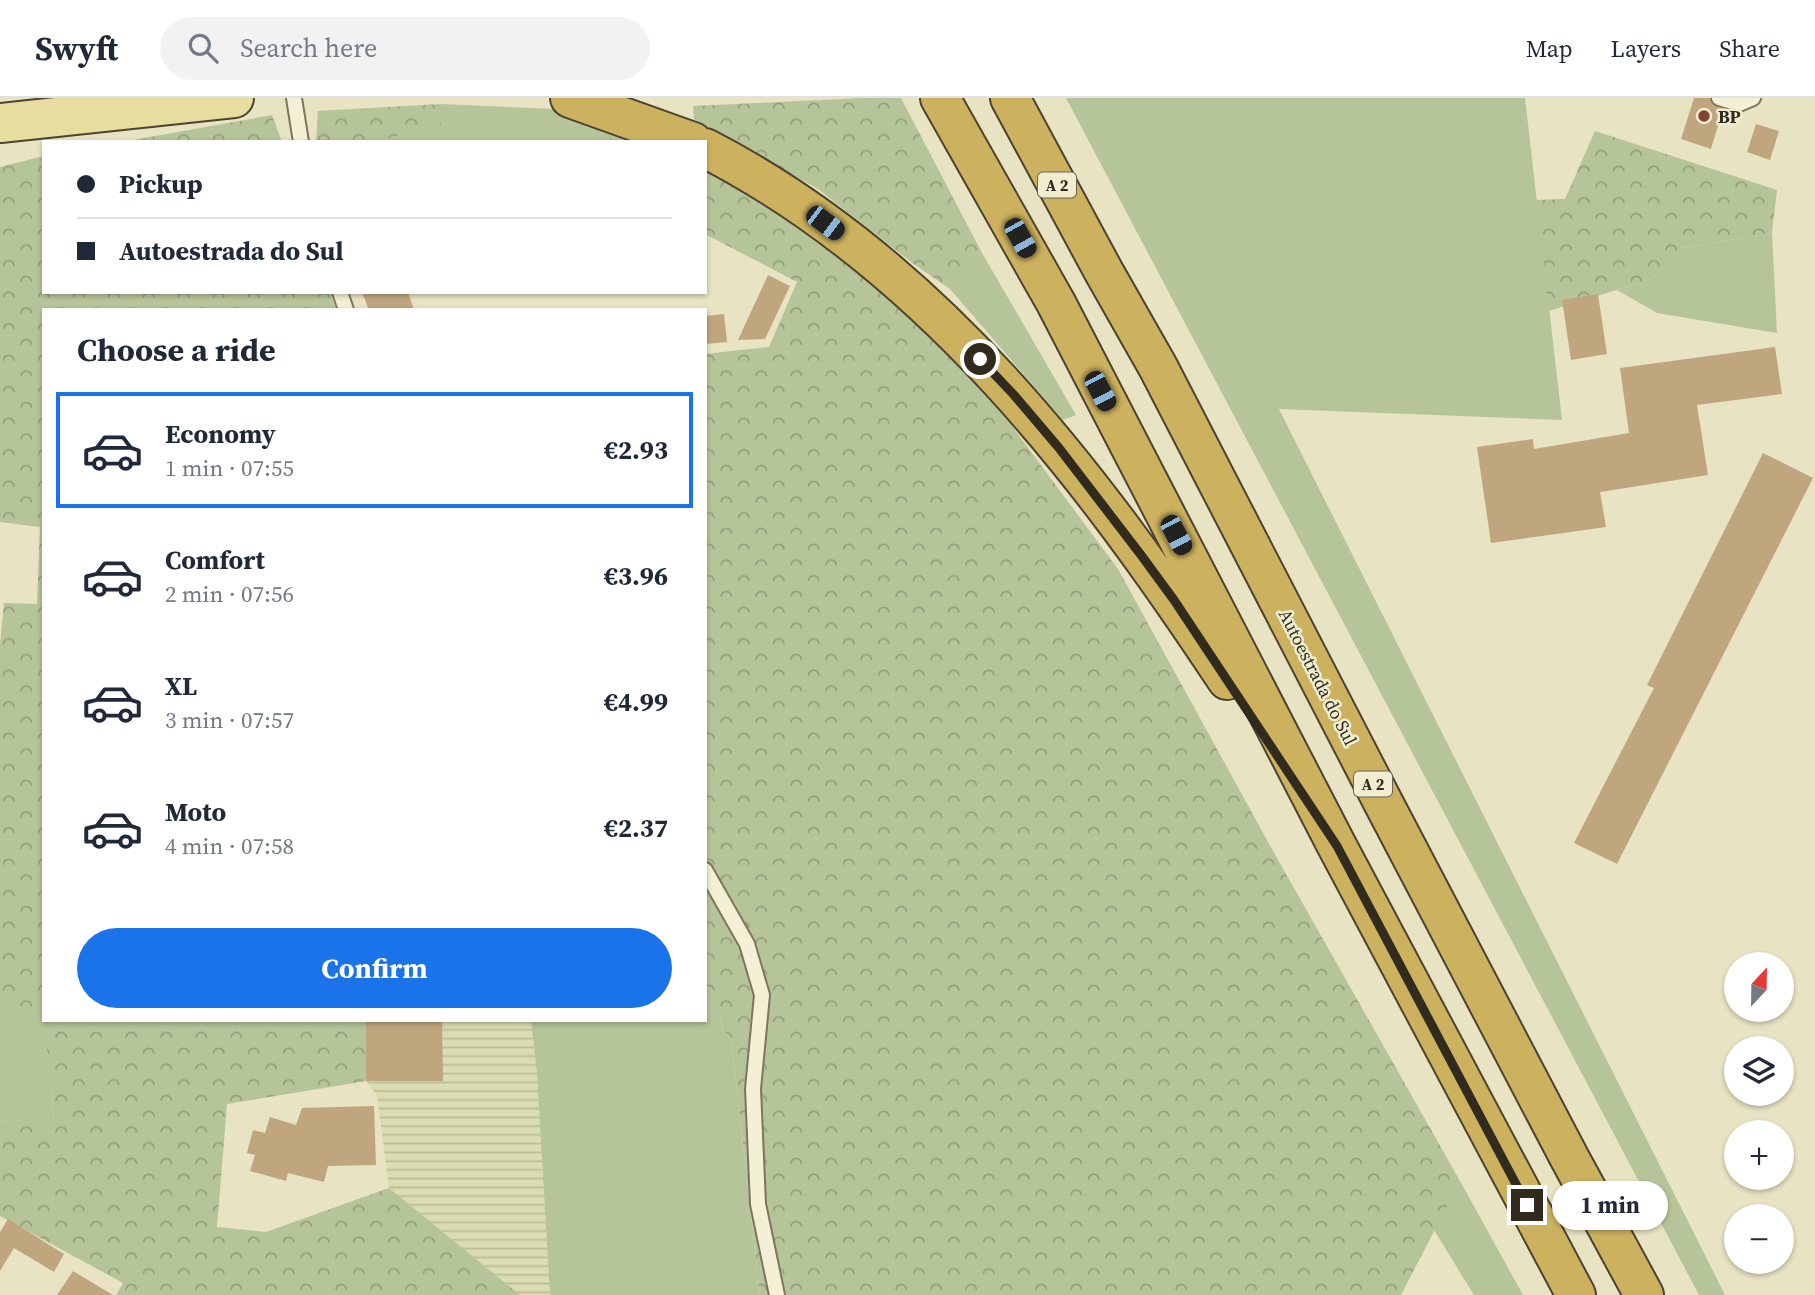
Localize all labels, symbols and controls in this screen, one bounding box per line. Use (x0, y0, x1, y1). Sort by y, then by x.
search box (160, 17, 650, 80)
text: Swyft (35, 26, 118, 71)
icon: search (184, 29, 222, 67)
text: Search here (240, 30, 377, 66)
text: Map (1526, 32, 1573, 65)
text: Layers (1611, 32, 1681, 65)
text: Share (1719, 32, 1780, 65)
place label: BP (1718, 104, 1740, 129)
marker: BP (1696, 108, 1712, 124)
text: Pickup (119, 166, 203, 202)
road number: A 2 (1038, 172, 1076, 198)
car (802, 202, 849, 244)
car (1001, 215, 1040, 261)
text: Autoestrada do Sul (119, 233, 344, 269)
text: Choose a ride (77, 328, 276, 372)
route start (964, 343, 996, 375)
car (1081, 368, 1120, 414)
text: Economy (165, 416, 276, 452)
icon: car (81, 419, 144, 482)
text: €2.93 (604, 432, 668, 468)
text: 1 min · 07:55 (165, 452, 294, 484)
car (1157, 512, 1196, 558)
text: Comfort (165, 542, 265, 578)
icon: car (81, 545, 144, 608)
text: €3.96 (604, 558, 668, 594)
text: 2 min · 07:56 (165, 578, 294, 610)
street label: Autoestrada do Sul (1273, 605, 1363, 749)
text: XL (165, 668, 197, 704)
icon: car (81, 671, 144, 734)
text: €4.99 (604, 684, 668, 720)
text: 3 min · 07:57 (165, 704, 294, 736)
road number: A 2 (1354, 772, 1392, 796)
text: Moto (165, 794, 226, 830)
icon: car (81, 797, 144, 860)
text: €2.37 (604, 810, 668, 846)
text: 4 min · 07:58 (165, 830, 294, 862)
button: Confirm (77, 928, 672, 1008)
north arrow (1724, 952, 1794, 1022)
map controls (1724, 952, 1794, 1274)
button: layers (1724, 1036, 1794, 1106)
button: + (1724, 1120, 1794, 1190)
callout: 1 min (1552, 1180, 1667, 1230)
route end (1511, 1189, 1543, 1221)
text: 1 min (1580, 1189, 1640, 1221)
button: − (1724, 1204, 1794, 1274)

